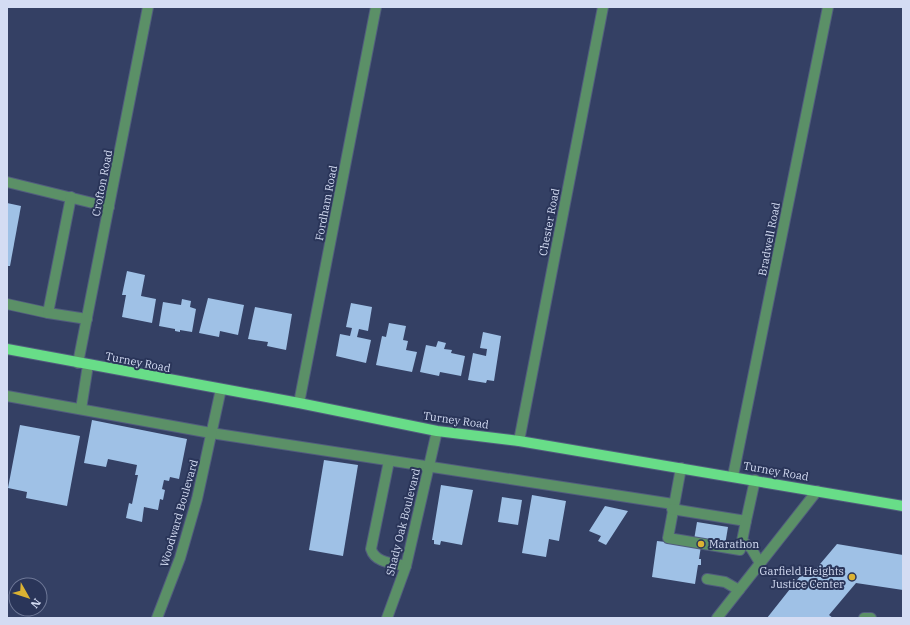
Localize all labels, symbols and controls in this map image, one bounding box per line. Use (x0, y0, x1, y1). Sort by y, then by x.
street label: Crofton Road (89, 148, 115, 218)
street label: Fordham Road (312, 164, 340, 242)
street label: Chester Road (536, 187, 562, 257)
street label: Bradwell Road (755, 201, 783, 277)
street label: Turney Road (104, 349, 172, 375)
street label: Turney Road (422, 408, 490, 432)
street label: Woodward Boulevard (157, 457, 201, 568)
street label: Turney Road (742, 458, 810, 484)
street label: Shady Oak Boulevard (383, 467, 423, 577)
place label: Marathon (709, 537, 759, 551)
marker: Marathon (696, 539, 706, 549)
place label: Garfield Heights Justice Center (759, 564, 844, 591)
marker: Garfield Heights Justice Center (847, 572, 857, 582)
north arrow (8, 577, 48, 617)
text: N (27, 596, 44, 611)

